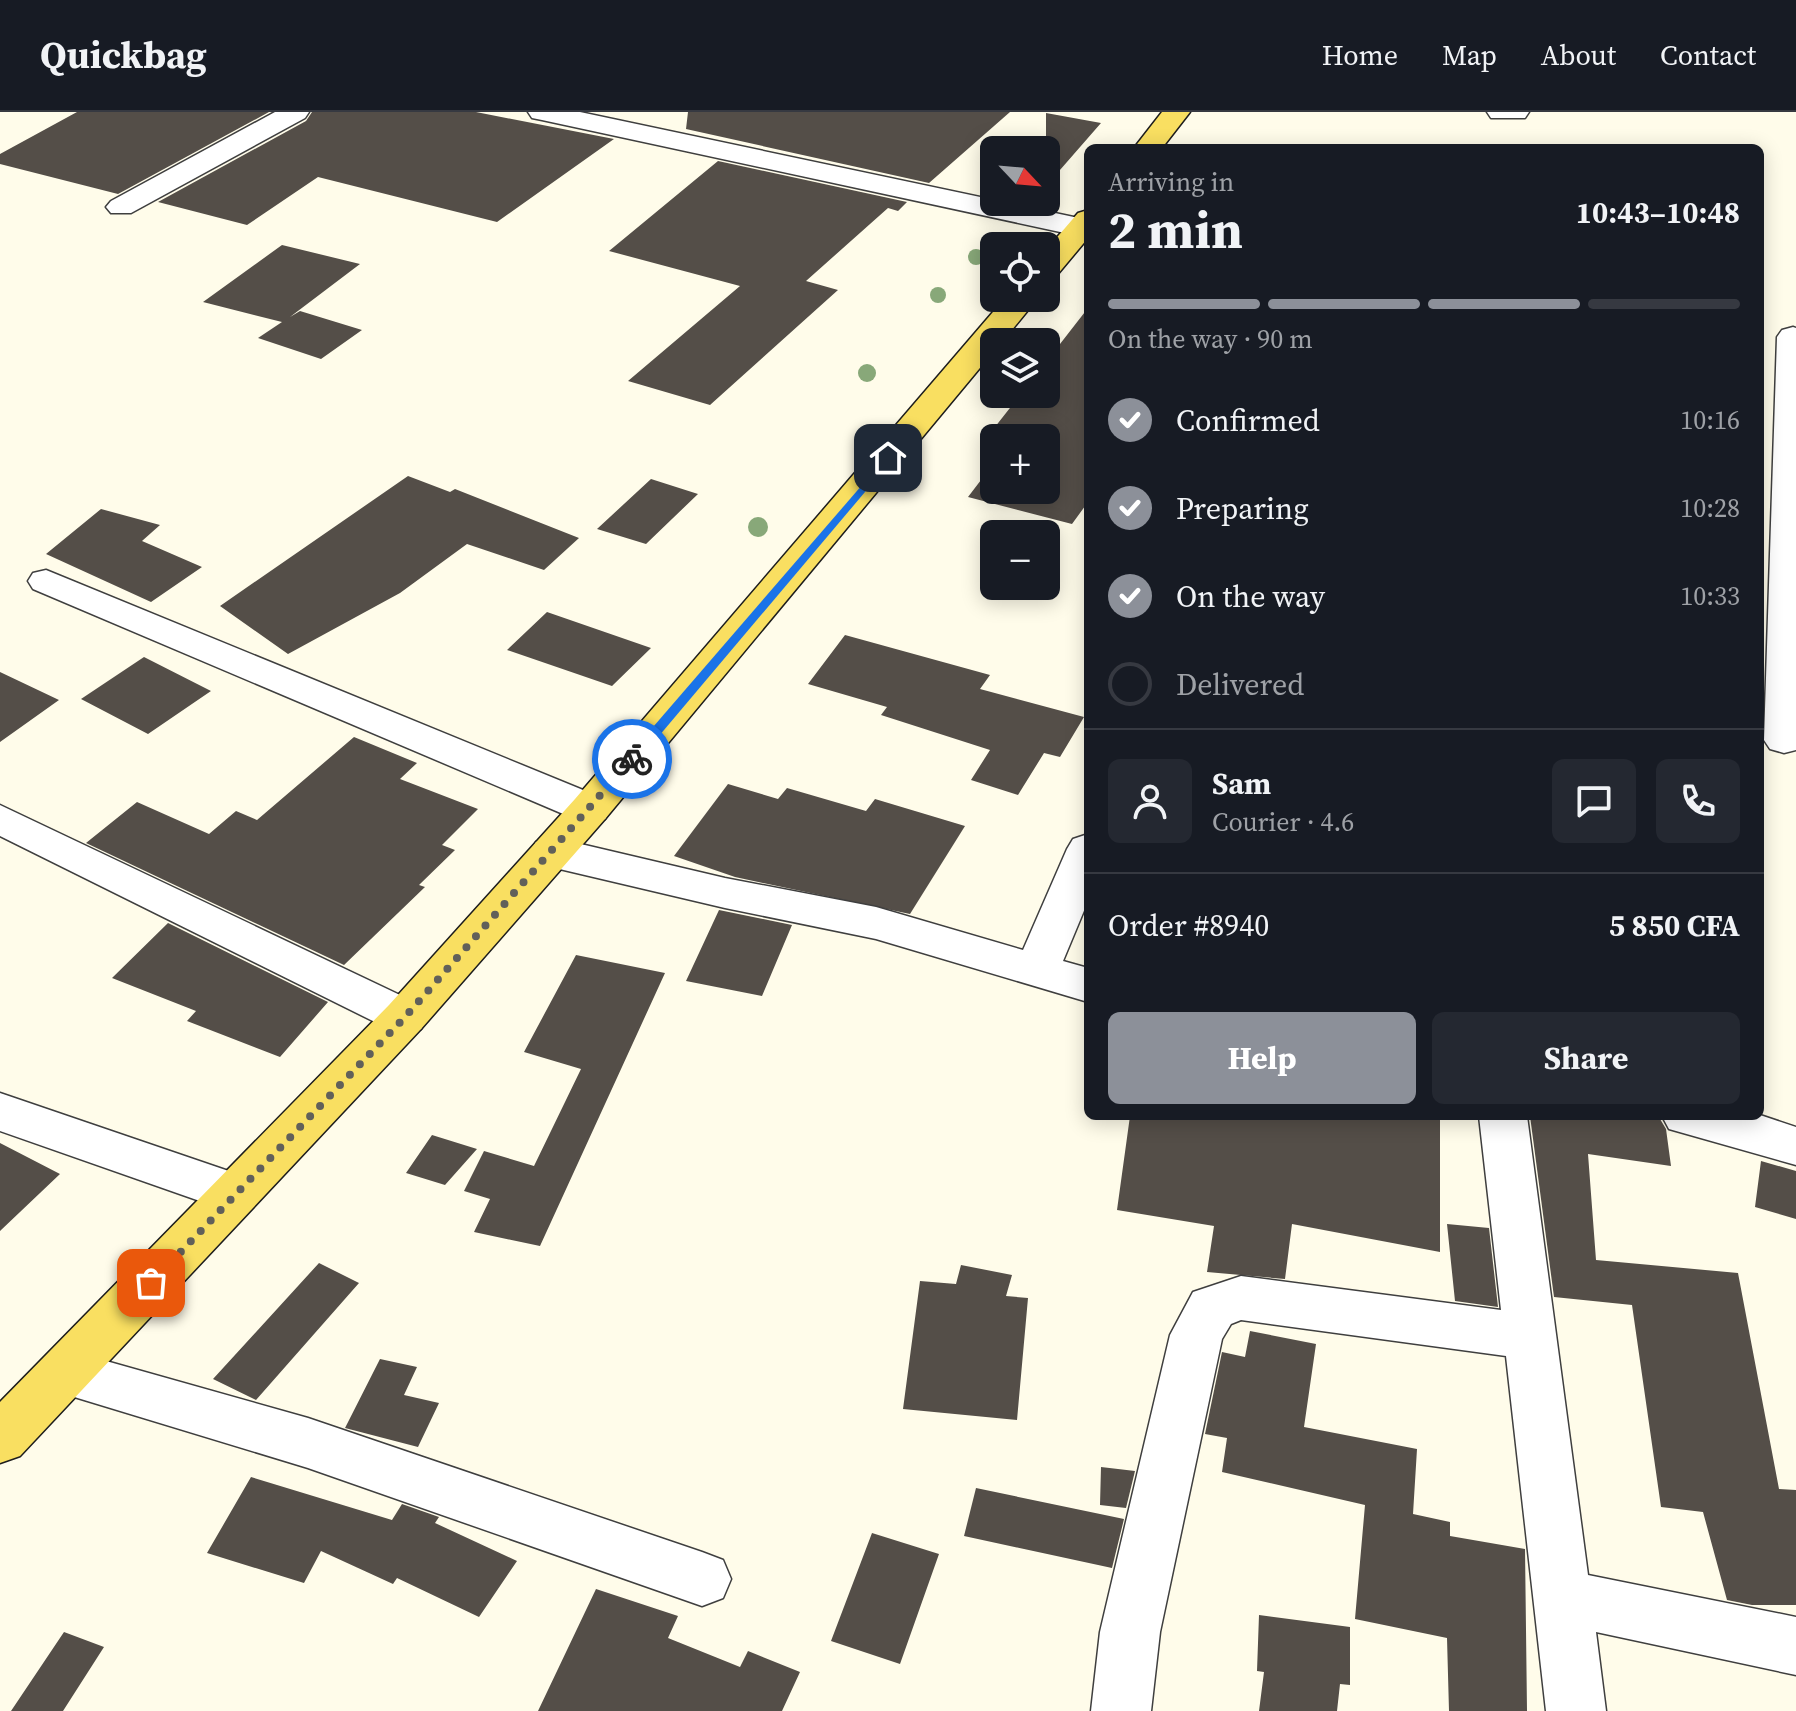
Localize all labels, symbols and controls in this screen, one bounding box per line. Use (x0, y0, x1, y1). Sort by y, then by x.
text: Quickbag (40, 29, 207, 81)
text: Home (1322, 36, 1398, 74)
text: Map (1442, 36, 1497, 74)
text: About (1541, 36, 1616, 74)
text: Contact (1660, 36, 1756, 74)
north arrow (980, 136, 1060, 216)
map controls (980, 136, 1060, 600)
text: Arriving in (1108, 164, 1234, 200)
text: 10:43–10:48 (1576, 192, 1740, 233)
text: 2 min (1108, 194, 1243, 265)
button: locate (980, 232, 1060, 312)
text: On the way · 90 m (1108, 321, 1313, 357)
button: layers (980, 328, 1060, 408)
icon: check (1108, 398, 1152, 442)
text: Confirmed (1176, 400, 1320, 441)
text: 10:16 (1680, 402, 1740, 438)
pin (854, 424, 922, 492)
button: + (980, 424, 1060, 504)
icon: home (866, 436, 910, 480)
icon: check (1108, 486, 1152, 530)
text: Preparing (1176, 488, 1309, 529)
text: 10:28 (1680, 490, 1740, 526)
button: − (980, 520, 1060, 600)
icon: check (1108, 574, 1152, 618)
text: On the way (1176, 576, 1325, 617)
text: 10:33 (1680, 578, 1740, 614)
text: Delivered (1176, 664, 1304, 705)
courier (592, 719, 672, 799)
icon: bike (610, 737, 654, 781)
button: person (1108, 759, 1192, 843)
button: chat (1552, 759, 1636, 843)
button: phone (1656, 759, 1740, 843)
text: Sam (1212, 763, 1271, 804)
text: Courier · 4.6 (1212, 804, 1354, 840)
text: Order #8940 (1108, 905, 1269, 946)
text: 5 850 CFA (1609, 905, 1740, 946)
button: Help (1108, 1012, 1416, 1104)
button: Share (1432, 1012, 1740, 1104)
pin (117, 1249, 185, 1317)
icon: bag (129, 1261, 173, 1305)

